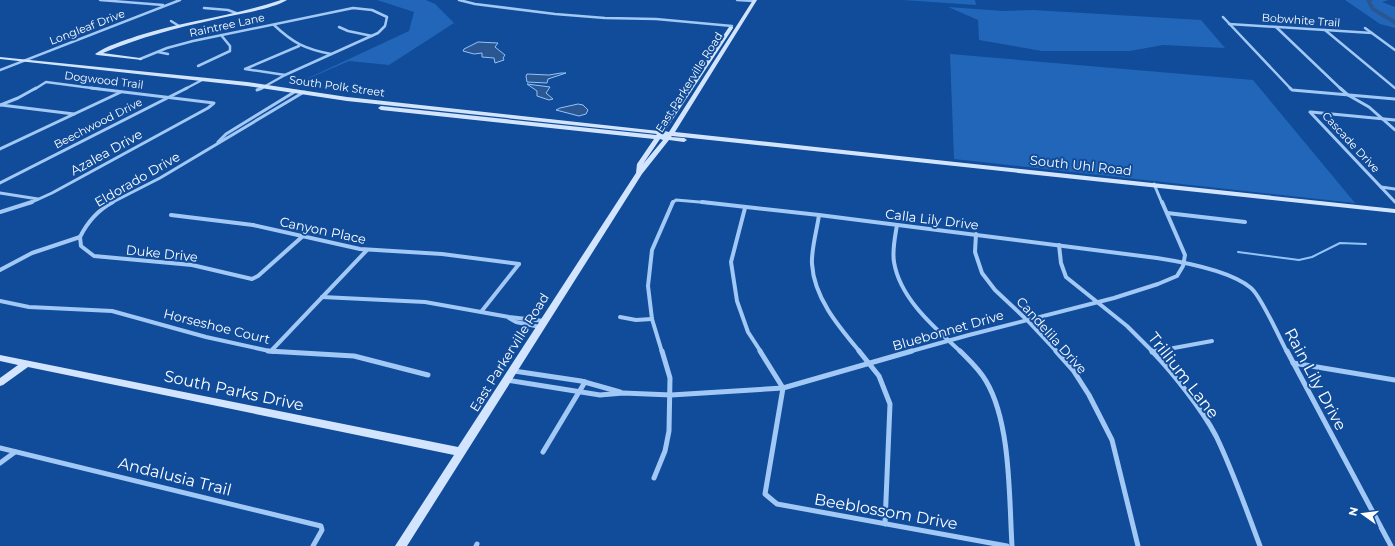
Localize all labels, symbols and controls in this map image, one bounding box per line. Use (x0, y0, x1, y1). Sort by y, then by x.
street label: Longleaf Drive (47, 6, 127, 48)
street label: Raintree Lane (188, 10, 266, 40)
street label: Bobwhite Trail (1261, 10, 1341, 30)
street label: East Parkerville Road (652, 29, 726, 135)
street label: Dogwood Trail (64, 68, 144, 92)
street label: South Polk Street (288, 72, 386, 100)
street label: Beechwood Drive (51, 94, 145, 151)
street label: Cascade Drive (1319, 109, 1383, 176)
street label: Azalea Drive (67, 126, 145, 178)
street label: Eldorado Drive (91, 148, 183, 210)
street label: South Uhl Road (1029, 152, 1133, 178)
street label: Calla Lily Drive (884, 205, 980, 233)
street label: Canyon Place (278, 213, 368, 247)
street label: Duke Drive (125, 241, 199, 265)
street label: East Parkerville Road (466, 290, 552, 414)
street label: Candelila Drive (1013, 293, 1091, 377)
street label: Horseshoe Court (162, 305, 272, 347)
street label: Bluebonnet Drive (891, 306, 1006, 354)
street label: Rain Lily Drive (1281, 325, 1350, 434)
street label: Trillium Lane (1144, 329, 1223, 422)
street label: South Parks Drive (162, 366, 305, 415)
street label: Andalusia Trail (116, 453, 234, 500)
street label: Beeblossom Drive (813, 490, 959, 533)
north arrow (1343, 494, 1383, 534)
text: N (1345, 506, 1361, 518)

